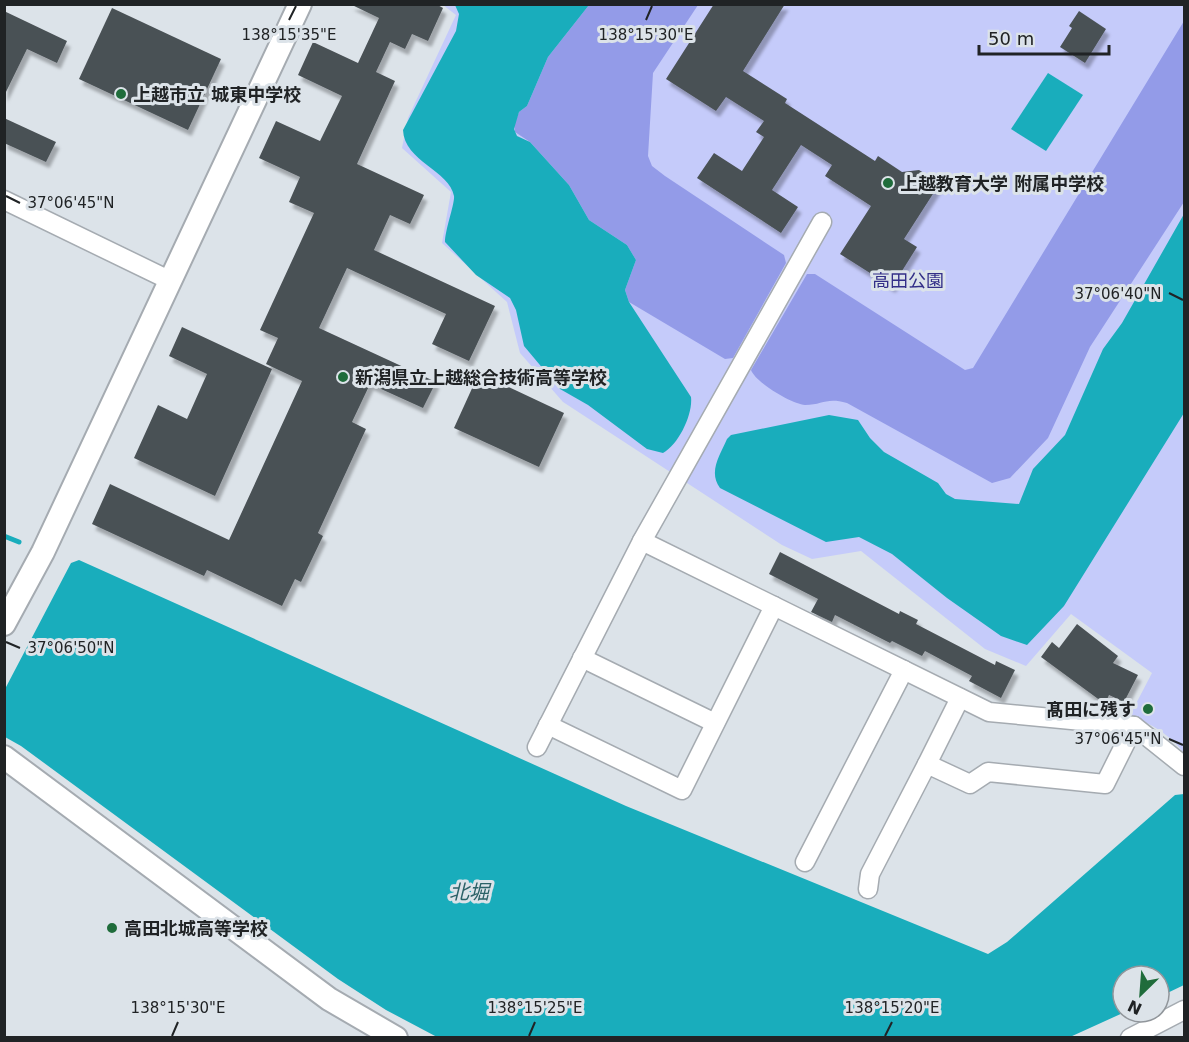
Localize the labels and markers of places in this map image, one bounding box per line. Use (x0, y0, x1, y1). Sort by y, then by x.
place label: 上越市立 城東中学校 (133, 84, 301, 105)
marker: 上越市立 城東中学校 (114, 87, 128, 101)
place label: 上越教育大学 附属中学校 (900, 173, 1104, 194)
marker: 上越教育大学 附属中学校 (881, 176, 895, 190)
place label: 新潟県立上越総合技術高等学校 (355, 367, 607, 388)
marker: 新潟県立上越総合技術高等学校 (336, 370, 350, 384)
place label: 髙田に残す (1046, 699, 1136, 720)
marker: 髙田に残す (1141, 702, 1155, 716)
place label: 高田北城高等学校 (124, 918, 268, 939)
marker: 高田北城高等学校 (105, 921, 119, 935)

